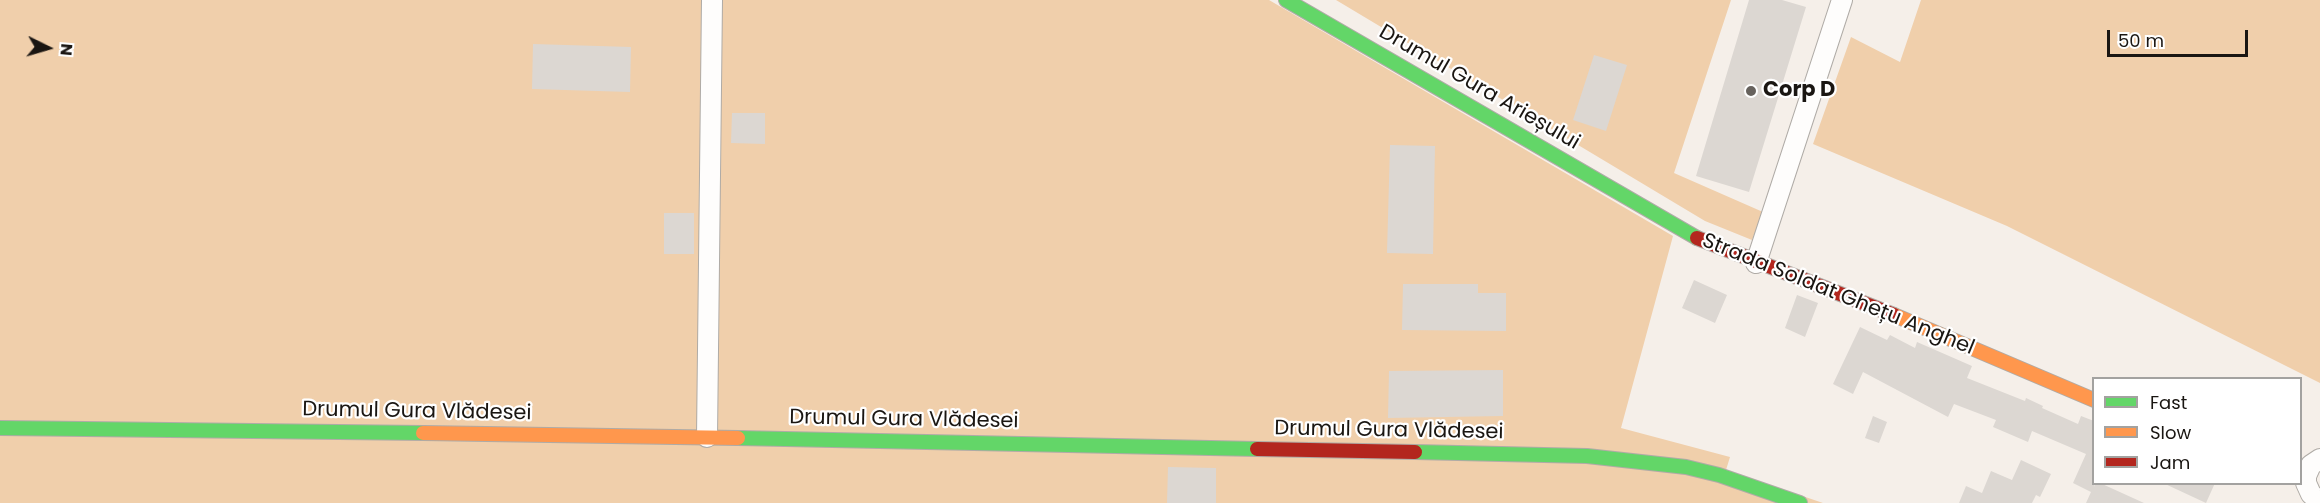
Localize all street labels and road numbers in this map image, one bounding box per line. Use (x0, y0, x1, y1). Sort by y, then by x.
street label: Drumul Gura Arieșului (1374, 20, 1584, 156)
street label: Strada Soldat Ghețu Anghel (1698, 229, 1978, 361)
street label: Drumul Gura Vlădesei (302, 397, 532, 427)
street label: Drumul Gura Vlădesei (789, 405, 1019, 435)
street label: Drumul Gura Vlădesei (1274, 416, 1504, 446)

